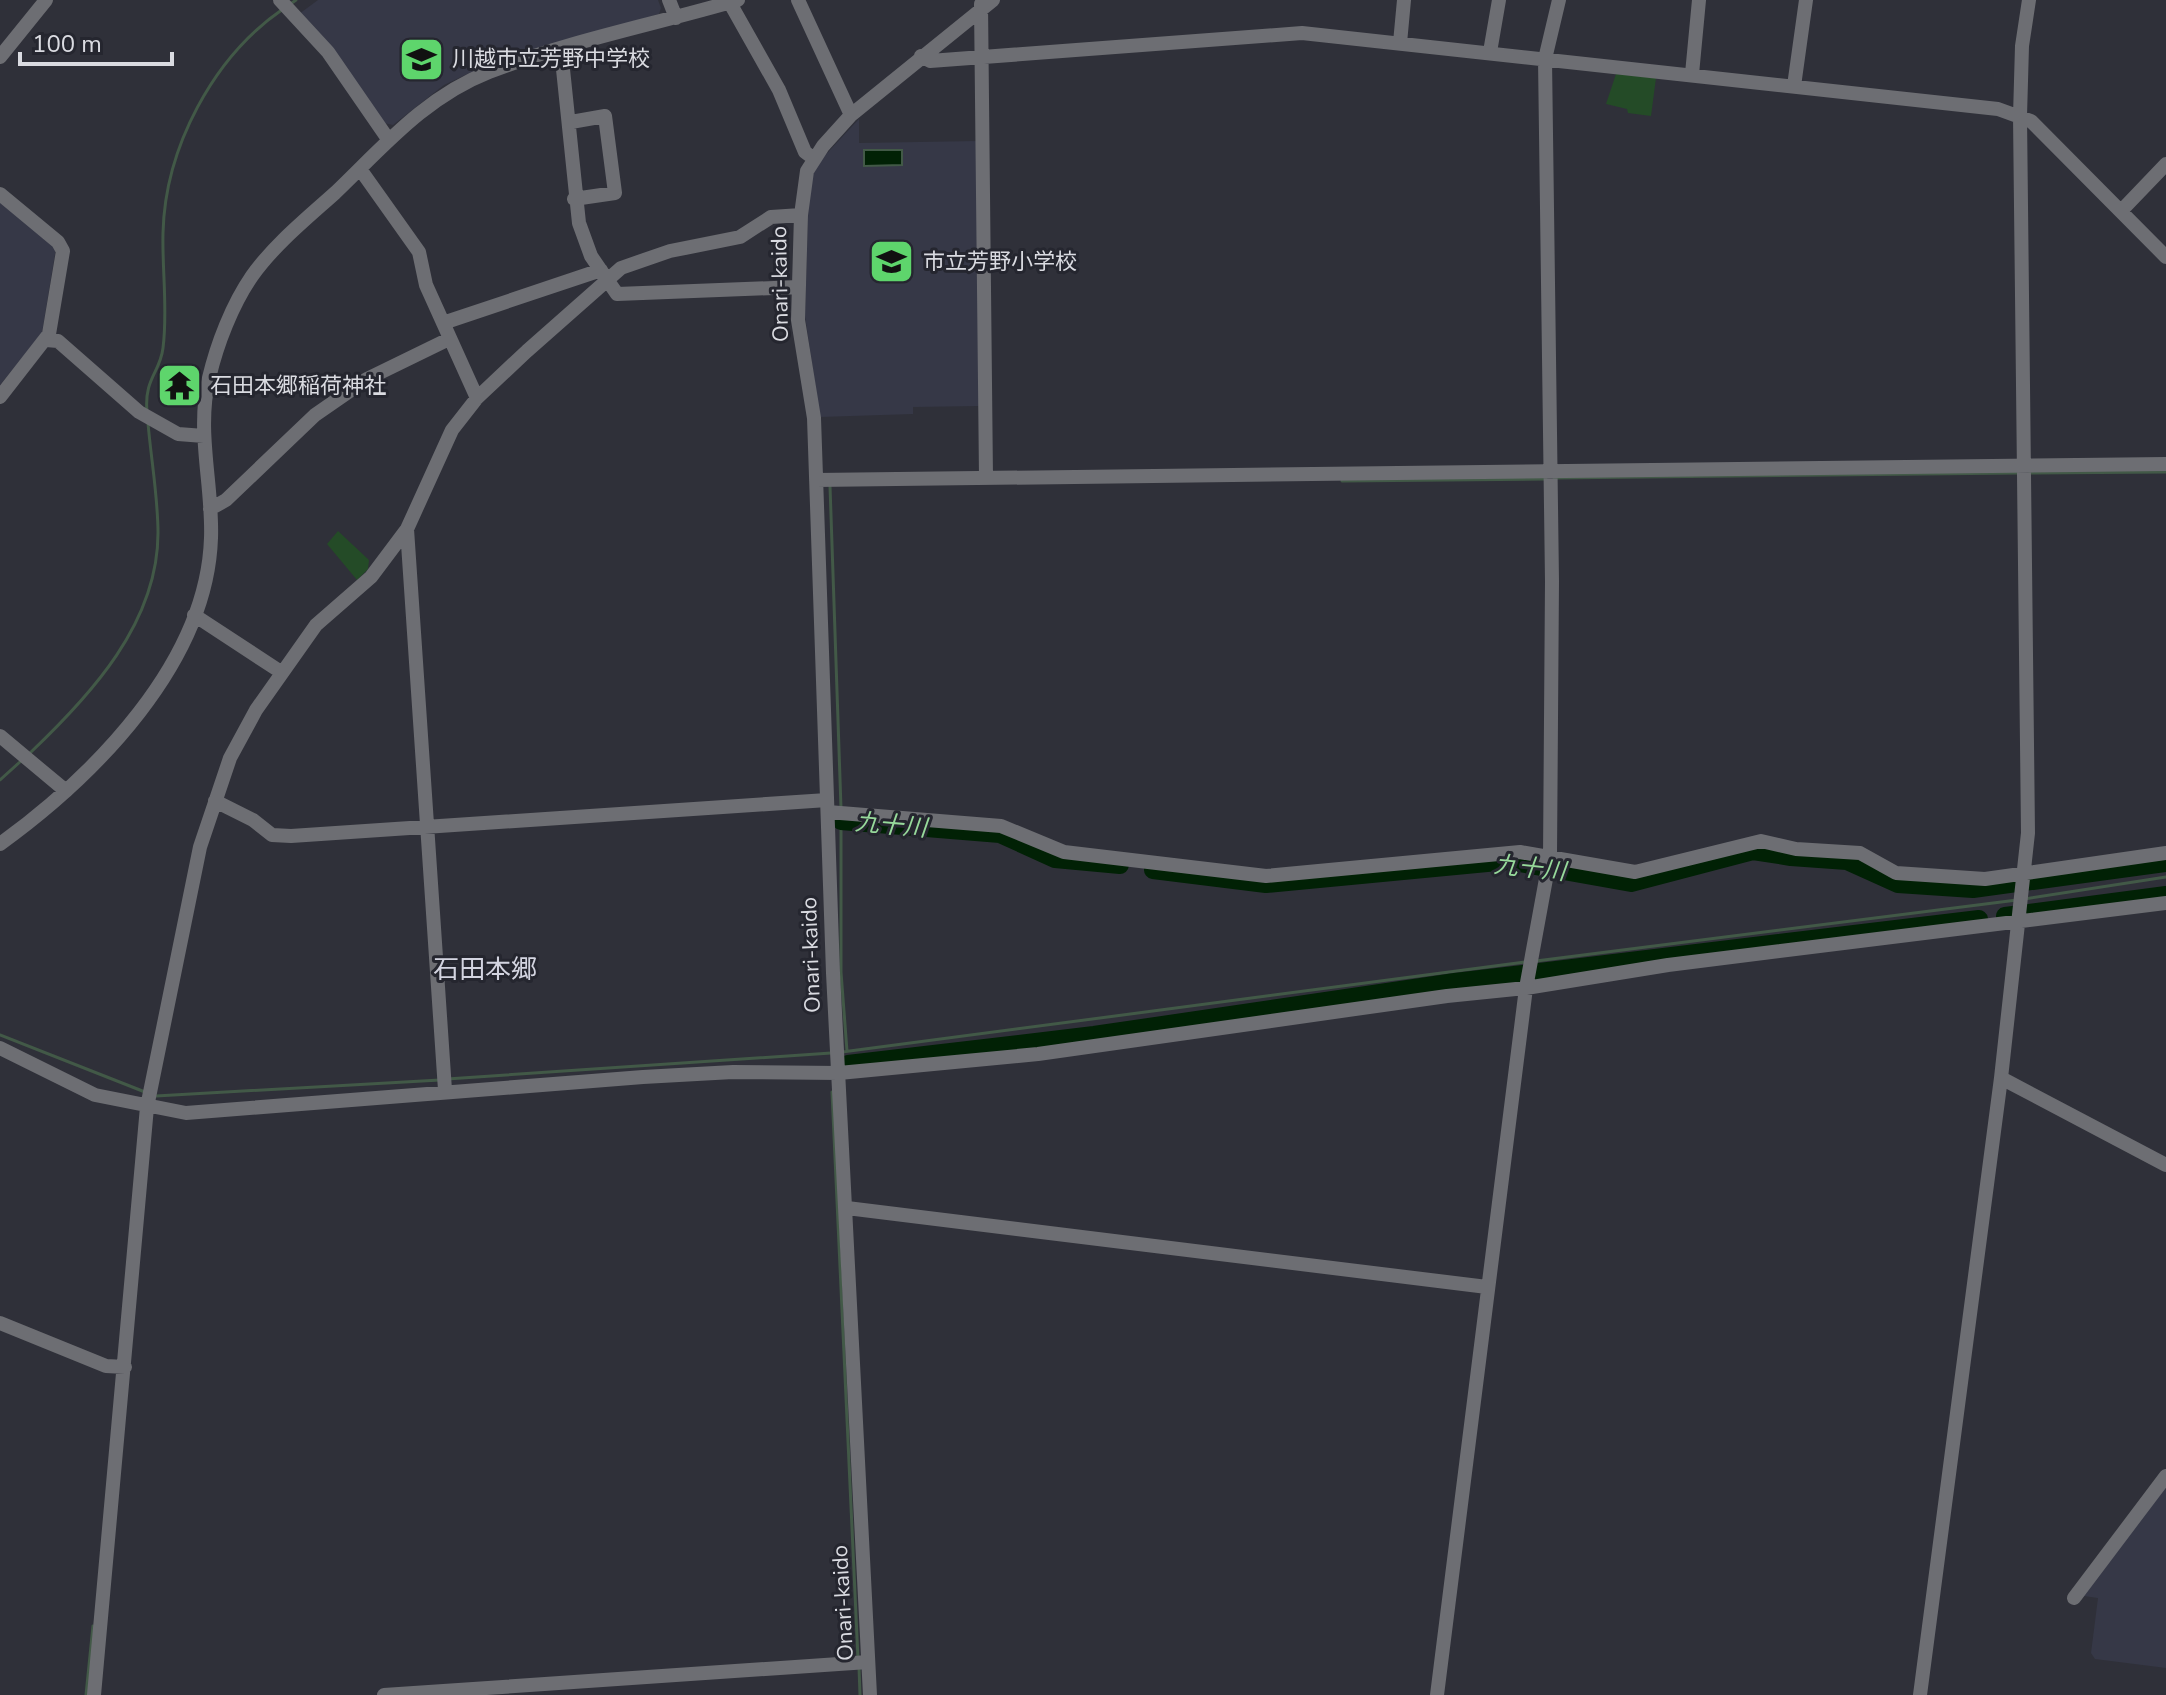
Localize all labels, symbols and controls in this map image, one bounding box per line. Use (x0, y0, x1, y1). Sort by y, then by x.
scale bar (20, 16, 172, 66)
text: 100 m (32, 28, 102, 60)
school or university icon: 川越市立芳野中学校 (397, 35, 445, 83)
place label: 川越市立芳野中学校 (452, 44, 650, 74)
street label: Onari-kaido (764, 226, 796, 342)
school or university icon: 市立芳野小学校 (868, 238, 916, 286)
place label: 市立芳野小学校 (923, 247, 1077, 277)
temple icon: 石田本郷稲荷神社 (155, 362, 203, 410)
place label: 石田本郷稲荷神社 (210, 371, 386, 401)
water label: 九十川 (854, 806, 931, 844)
water label: 九十川 (1493, 848, 1570, 888)
street label: Onari-kaido (794, 896, 828, 1014)
district label: 石田本郷 (433, 952, 537, 987)
street label: Onari-kaido (825, 1544, 861, 1662)

